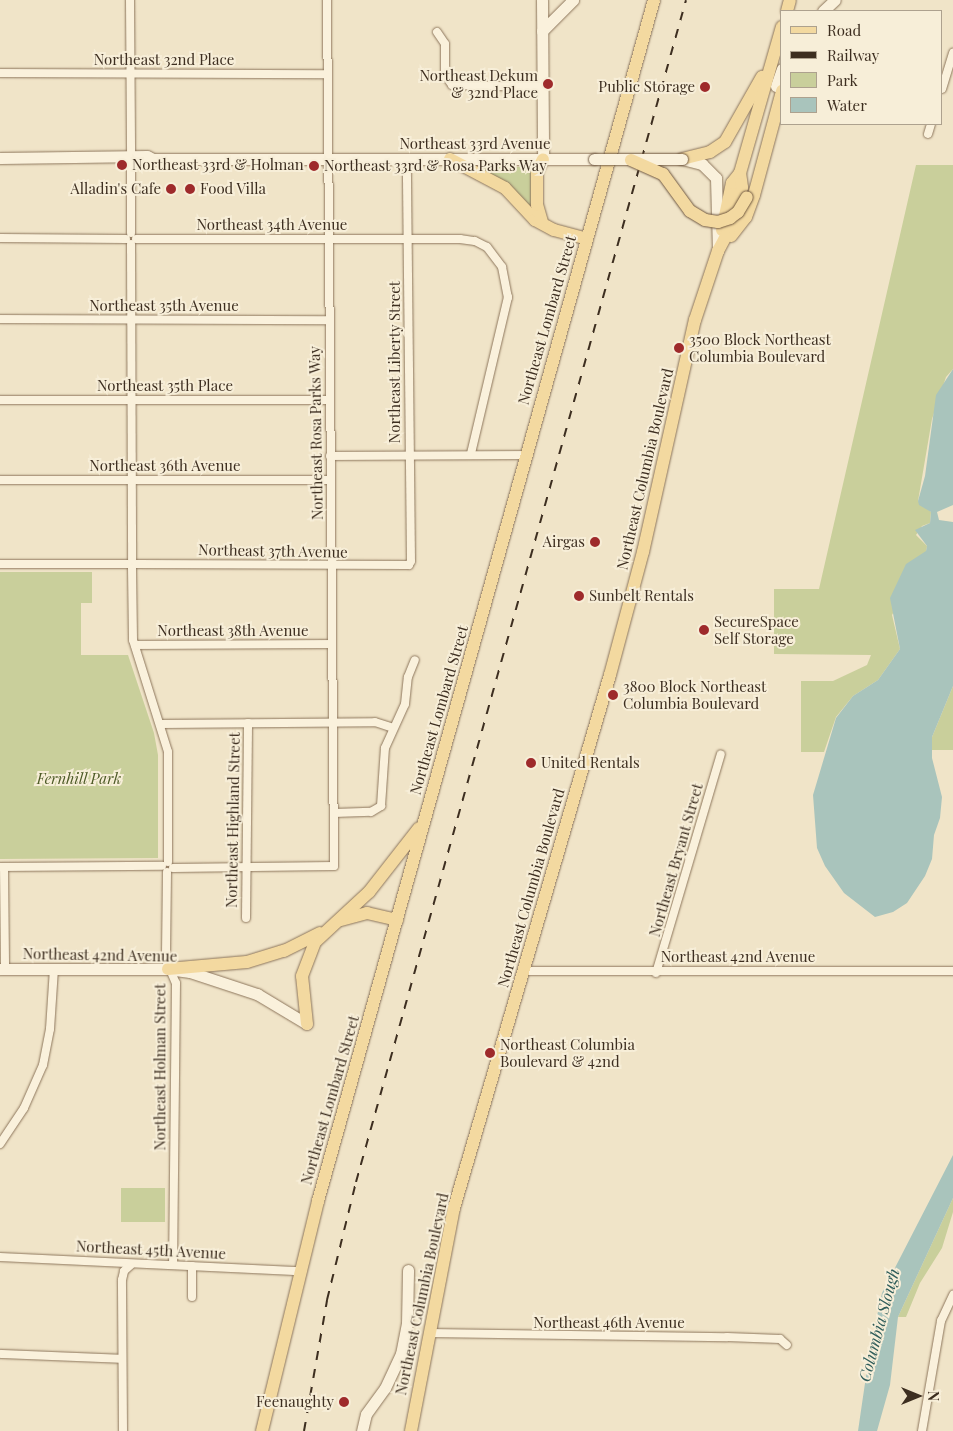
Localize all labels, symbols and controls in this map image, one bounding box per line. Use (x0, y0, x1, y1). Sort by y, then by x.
legend (780, 10, 943, 125)
text: Road (827, 20, 861, 40)
text: Railway (827, 45, 879, 65)
street label: Northeast 32nd Place (94, 51, 234, 69)
place label: Northeast Dekum & 32nd Place (419, 66, 538, 101)
text: Park (827, 70, 858, 90)
marker: Northeast Dekum & 32nd Place (542, 78, 554, 90)
place label: Public Storage (598, 78, 695, 96)
marker: Public Storage (699, 81, 711, 93)
text: Water (827, 95, 867, 115)
street label: Northeast 33rd Avenue (399, 135, 551, 153)
place label: Northeast 33rd & Holman (132, 156, 304, 174)
place label: Northeast 33rd & Rosa Parks Way (324, 157, 548, 175)
marker: Northeast 33rd & Holman (116, 159, 128, 171)
marker: Northeast 33rd & Rosa Parks Way (308, 160, 320, 172)
place label: Alladin's Cafe (70, 180, 161, 198)
place label: Food Villa (200, 180, 267, 198)
marker: Alladin's Cafe (165, 183, 177, 195)
marker: Food Villa (184, 183, 196, 195)
street label: Northeast 34th Avenue (196, 216, 348, 234)
street label: Northeast Lombard Street (514, 233, 580, 407)
street label: Northeast Liberty Street (386, 281, 404, 443)
street label: Northeast 35th Avenue (89, 297, 239, 315)
place label: 3500 Block Northeast Columbia Boulevard (689, 330, 831, 365)
marker: 3500 Block Northeast Columbia Boulevard (673, 342, 685, 354)
street label: Northeast Rosa Parks Way (305, 345, 327, 521)
street label: Northeast Columbia Boulevard (613, 366, 677, 572)
street label: Northeast 35th Place (97, 377, 233, 395)
street label: Northeast 36th Avenue (89, 457, 241, 475)
place label: Airgas (543, 533, 585, 551)
marker: Airgas (589, 536, 601, 548)
street label: Northeast 37th Avenue (198, 541, 348, 561)
place label: Sunbelt Rentals (589, 587, 694, 605)
marker: Sunbelt Rentals (573, 590, 585, 602)
place label: SecureSpace Self Storage (714, 612, 799, 647)
street label: Northeast 38th Avenue (157, 622, 309, 640)
street label: Northeast Lombard Street (406, 623, 472, 797)
marker: SecureSpace Self Storage (698, 624, 710, 636)
place label: 3800 Block Northeast Columbia Boulevard (623, 677, 767, 712)
marker: 3800 Block Northeast Columbia Boulevard (607, 689, 619, 701)
street label: Northeast Highland Street (222, 732, 244, 908)
place label: United Rentals (541, 754, 640, 772)
marker: United Rentals (525, 757, 537, 769)
park label: Fernhill Park (37, 770, 121, 788)
street label: Northeast Bryant Street (645, 781, 707, 939)
street label: Northeast Columbia Boulevard (494, 786, 568, 990)
street label: Northeast 42nd Avenue (22, 945, 178, 965)
street label: Northeast 42nd Avenue (660, 948, 816, 966)
street label: Northeast Holman Street (151, 983, 169, 1151)
street label: Northeast Lombard Street (297, 1013, 363, 1187)
place label: Northeast Columbia Boulevard & 42nd (500, 1035, 635, 1070)
marker: Northeast Columbia Boulevard & 42nd (484, 1047, 496, 1059)
street label: Northeast Columbia Boulevard (392, 1191, 452, 1397)
street label: Northeast 45th Avenue (75, 1237, 227, 1263)
water label: Columbia Slough (855, 1266, 903, 1384)
street label: Northeast 46th Avenue (533, 1314, 685, 1332)
north arrow (893, 1371, 943, 1421)
text: N (924, 1391, 943, 1401)
place label: Feenaughty (256, 1393, 334, 1411)
marker: Feenaughty (338, 1396, 350, 1408)

